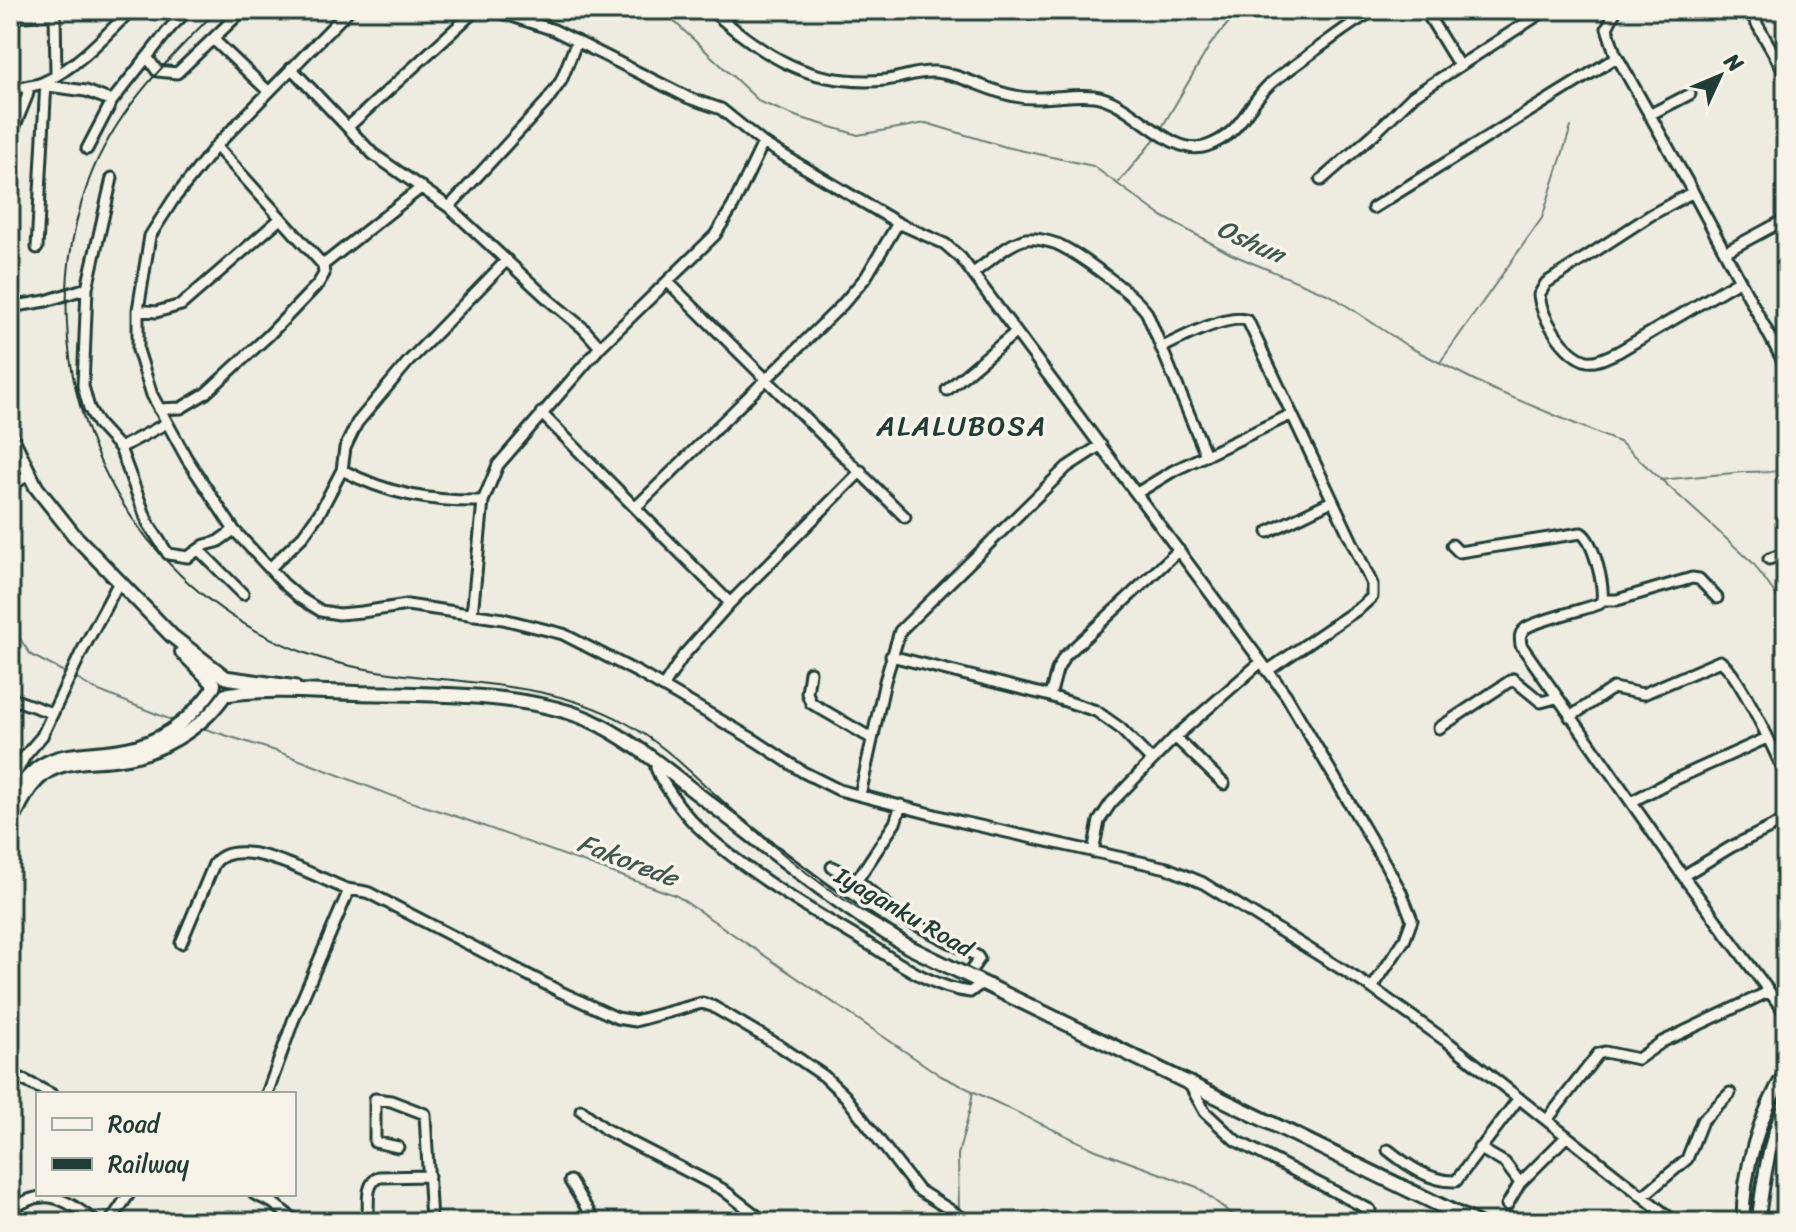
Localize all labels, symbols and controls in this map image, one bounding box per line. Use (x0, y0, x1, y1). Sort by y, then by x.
north arrow (1680, 36, 1760, 116)
text: N (1714, 43, 1754, 82)
water label: Oshun (1209, 205, 1295, 278)
district label: ALALUBOSA (876, 401, 1047, 450)
water label: Fakorede (571, 820, 687, 901)
street label: Iyaganku Road (826, 855, 983, 969)
legend (36, 1092, 296, 1196)
text: Road (108, 1103, 162, 1145)
text: Railway (108, 1143, 190, 1185)

